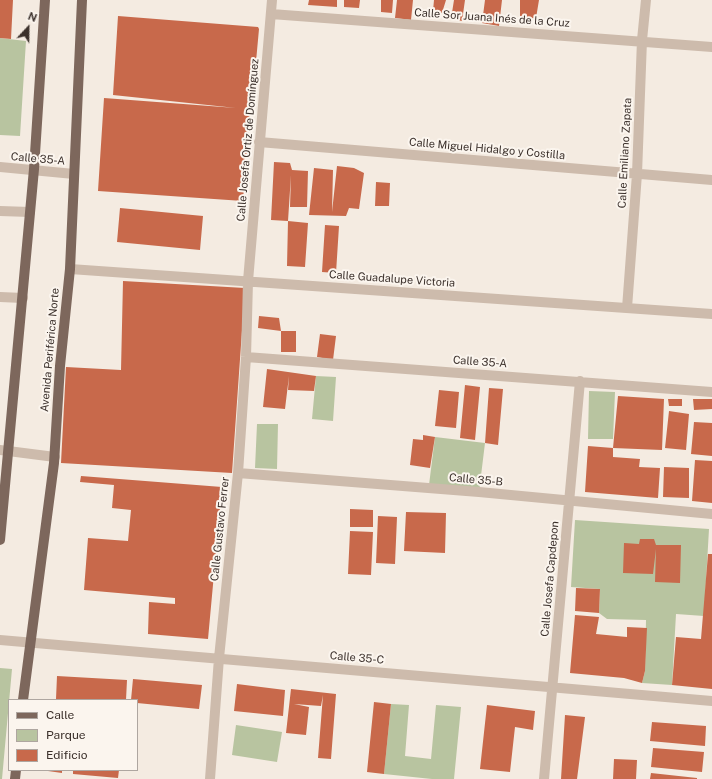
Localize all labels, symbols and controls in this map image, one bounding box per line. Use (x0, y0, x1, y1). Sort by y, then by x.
street label: Calle Sor Juana Inés de la Cruz (414, 6, 570, 30)
north arrow (8, 8, 48, 48)
text: N (26, 10, 39, 24)
street label: Calle Josefa Ortiz de Domínguez (234, 58, 262, 222)
street label: Calle Emiliano Zapata (616, 97, 634, 209)
street label: Calle Miguel Hidalgo y Costilla (408, 136, 566, 162)
street label: Calle 35-A (10, 150, 66, 168)
street label: Calle Guadalupe Victoria (329, 268, 455, 290)
street label: Avenida Periférica Norte (38, 287, 62, 413)
street label: Calle 35-A (452, 354, 508, 370)
street label: Calle 35-B (448, 471, 504, 489)
street label: Calle Gustavo Ferrer (208, 476, 232, 582)
street label: Calle Josefa Capdepon (538, 521, 562, 637)
street label: Calle 35-C (329, 649, 385, 667)
legend (8, 699, 138, 771)
text: Calle (46, 708, 74, 722)
text: Parque (46, 728, 86, 742)
text: Edificio (46, 748, 88, 762)

